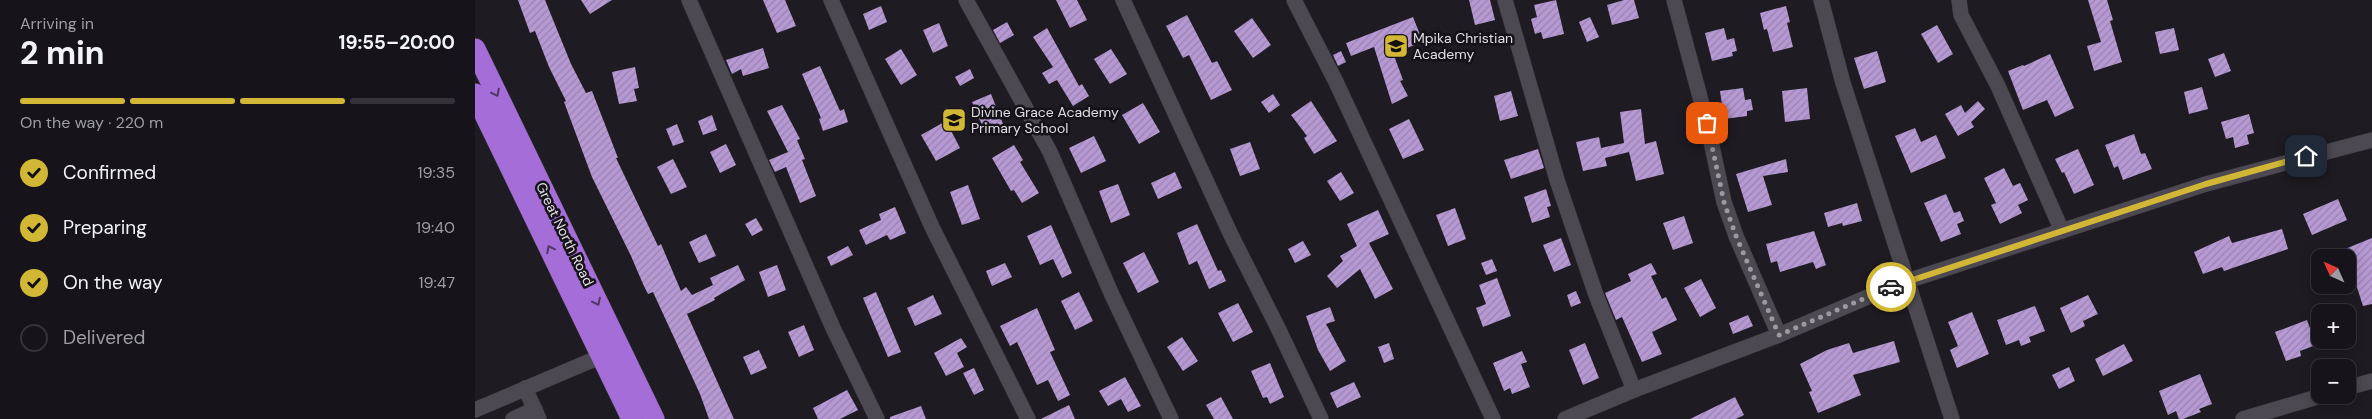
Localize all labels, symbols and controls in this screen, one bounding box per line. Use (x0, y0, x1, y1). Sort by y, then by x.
text: Arriving in (20, 13, 94, 34)
place label: Mpika Christian Academy (1413, 29, 1513, 63)
text: 19:55–20:00 (338, 30, 455, 55)
text: 2 min (20, 32, 105, 74)
school or university icon: Mpika Christian Academy (1383, 33, 1409, 59)
one-way arrow (490, 87, 500, 96)
pin (1686, 102, 1728, 144)
place label: Divine Grace Academy Primary School (971, 103, 1119, 137)
school or university icon: Divine Grace Academy Primary School (941, 107, 967, 133)
icon: bag (1693, 109, 1721, 137)
text: On the way · 220 m (20, 112, 163, 133)
pin (2285, 135, 2327, 177)
icon: home (2292, 142, 2320, 170)
icon: check (20, 159, 48, 187)
text: Confirmed (63, 160, 156, 185)
text: 19:35 (418, 162, 455, 183)
street label: Great North Road (532, 179, 598, 289)
icon: check (20, 214, 48, 242)
text: Preparing (63, 215, 147, 240)
text: 19:40 (416, 217, 455, 238)
one-way arrow (546, 245, 556, 254)
north arrow (2311, 249, 2356, 294)
map controls (2311, 249, 2356, 404)
courier (1866, 262, 1916, 312)
icon: check (20, 269, 48, 297)
text: On the way (63, 270, 163, 295)
text: 19:47 (418, 272, 455, 293)
icon: car (1877, 273, 1905, 301)
one-way arrow (591, 297, 602, 306)
button: + (2311, 304, 2356, 349)
text: Delivered (63, 325, 145, 350)
button: − (2311, 359, 2356, 404)

